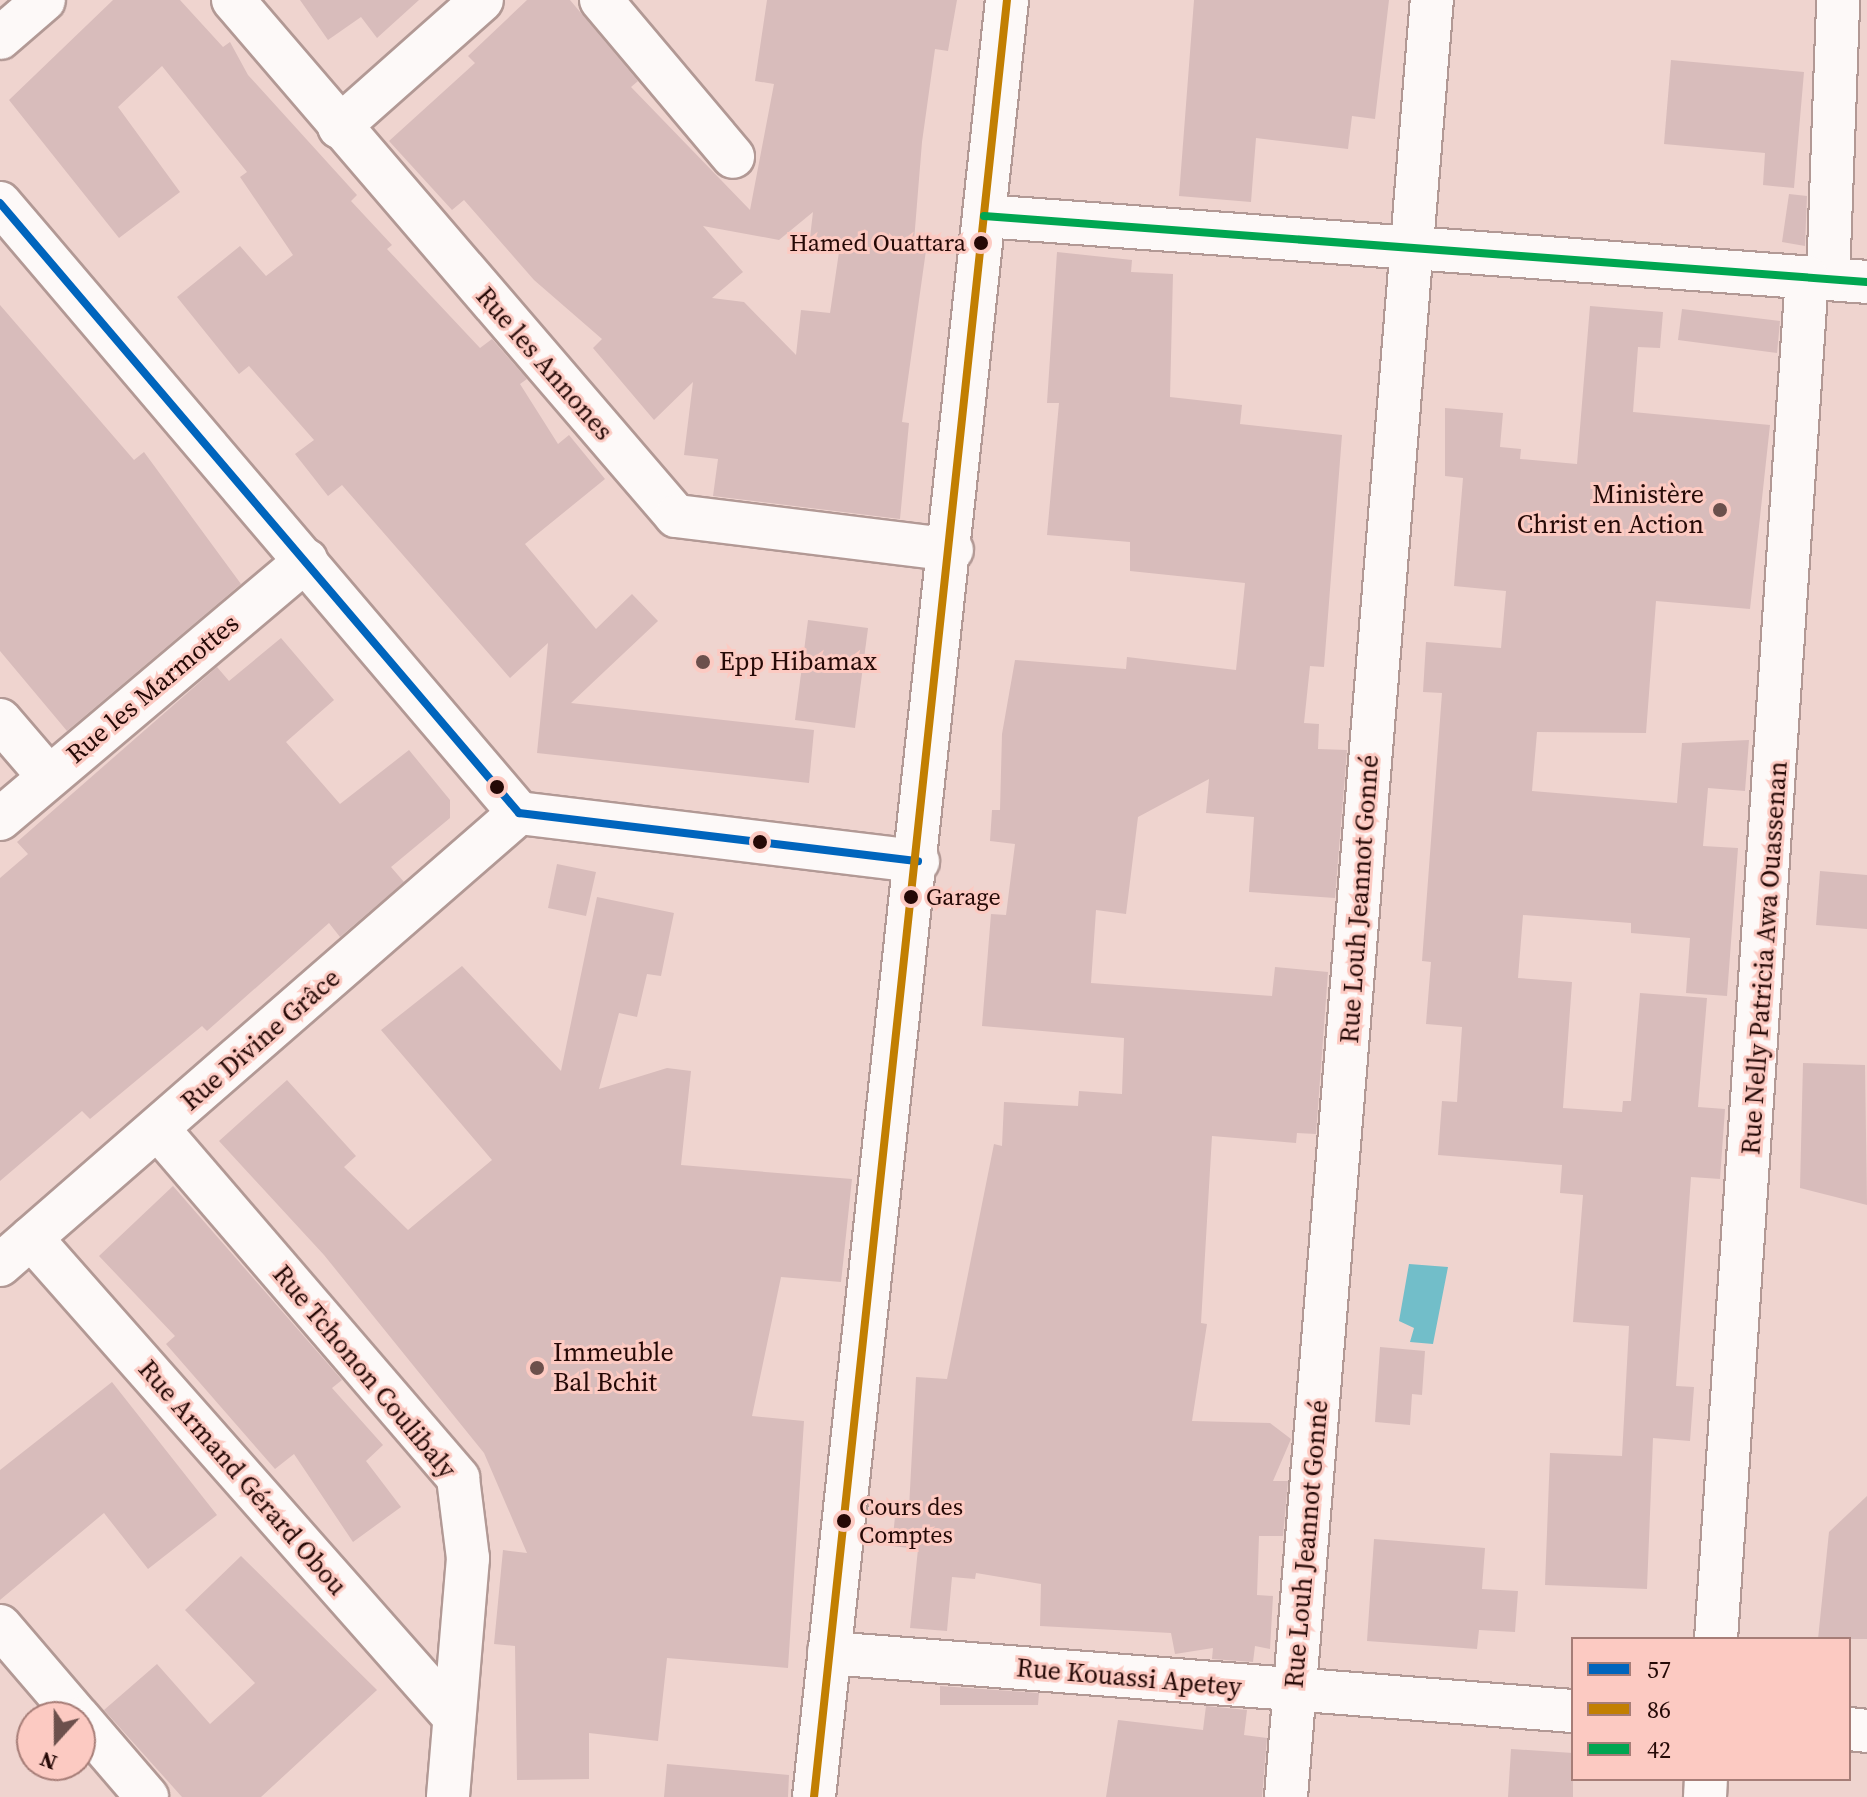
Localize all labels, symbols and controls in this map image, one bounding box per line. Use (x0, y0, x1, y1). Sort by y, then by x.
place label: Hamed Ouattara (789, 229, 966, 257)
marker: Hamed Ouattara (973, 235, 989, 251)
street label: Rue les Annones (469, 281, 619, 447)
place label: Ministère Christ en Action (1517, 479, 1704, 540)
marker: Ministère Christ en Action (1711, 501, 1729, 519)
street label: Rue les Marmottes (60, 608, 246, 770)
place label: Epp Hibamax (719, 646, 877, 678)
marker: Epp Hibamax (694, 653, 712, 671)
street label: Rue Louh Jeannot Gonné (1334, 754, 1386, 1044)
street label: Rue Nelly Patricia Awa Ouassenan (1736, 760, 1794, 1156)
unlabelled marker (489, 779, 505, 795)
unlabelled marker (752, 834, 768, 850)
place label: Garage (926, 883, 1001, 911)
marker: Garage (903, 889, 919, 905)
street label: Rue Divine Grâce (175, 963, 347, 1117)
street label: Rue Tchonon Coulibaly (266, 1259, 462, 1485)
place label: Immeuble Bal Bchit (553, 1337, 674, 1398)
street label: Rue Armand Gérard Obou (131, 1354, 353, 1602)
marker: Immeuble Bal Bchit (528, 1359, 546, 1377)
street label: Rue Louh Jeannot Gonné (1279, 1399, 1335, 1689)
place label: Cours des Comptes (859, 1493, 963, 1549)
marker: Cours des Comptes (836, 1513, 852, 1529)
legend (1571, 1637, 1851, 1781)
street label: Rue Kouassi Apetey (1015, 1653, 1243, 1703)
text: 57 (1647, 1653, 1671, 1686)
text: 86 (1647, 1693, 1671, 1726)
north arrow (16, 1701, 96, 1781)
text: 42 (1647, 1733, 1671, 1766)
text: N (35, 1745, 61, 1778)

